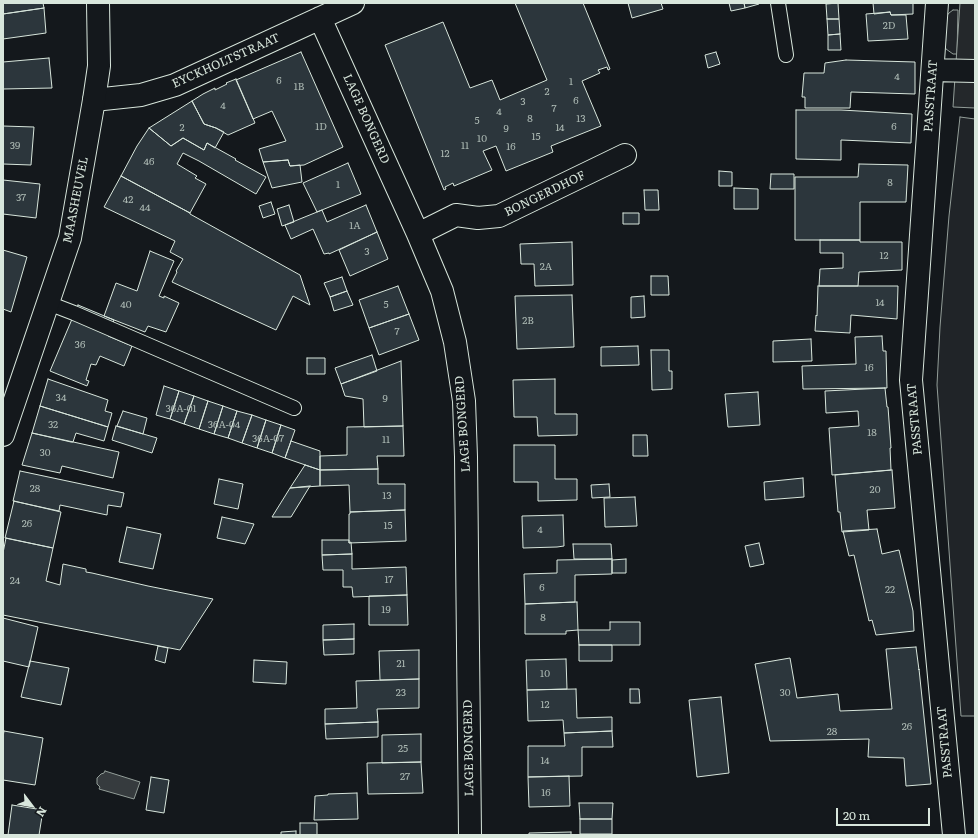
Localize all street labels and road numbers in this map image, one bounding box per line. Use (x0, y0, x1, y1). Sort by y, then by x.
street label: EYCKHOLTSTRAAT (170, 31, 282, 91)
street label: PASSTRAAT (921, 59, 941, 133)
street label: LAGE BONGERD (340, 72, 392, 166)
street label: MAASHEUVEL (61, 155, 91, 245)
street label: BONGERDHOF (502, 168, 588, 220)
street label: LAGE BONGERD (452, 375, 474, 473)
street label: PASSTRAAT (905, 382, 925, 456)
street label: LAGE BONGERD (461, 700, 477, 796)
street label: PASSTRAAT (935, 705, 955, 779)

